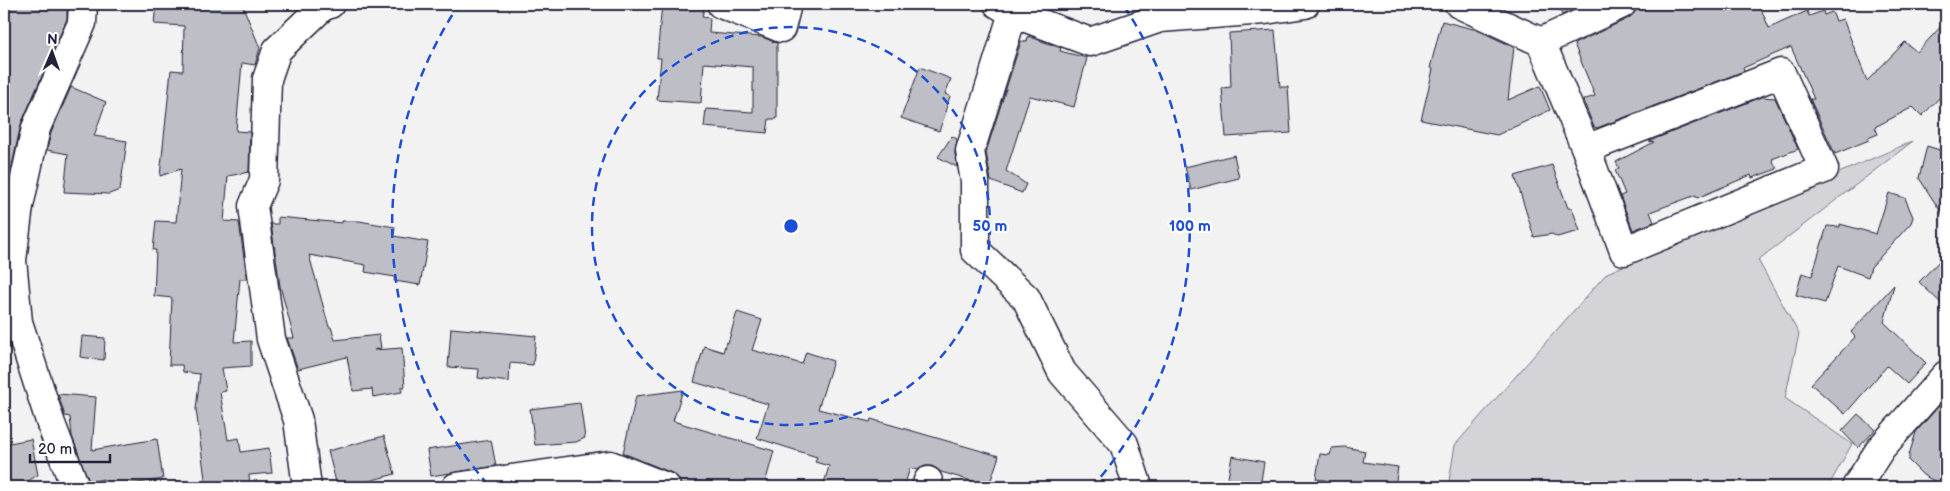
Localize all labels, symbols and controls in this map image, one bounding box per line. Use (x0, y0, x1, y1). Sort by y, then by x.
north arrow (28, 28, 78, 78)
text: N (47, 31, 58, 48)
centre of rings (782, 217, 800, 235)
text: 50 m (973, 217, 1008, 236)
text: 100 m (1169, 217, 1211, 236)
scale bar (30, 431, 110, 463)
text: 20 m (38, 440, 72, 459)

